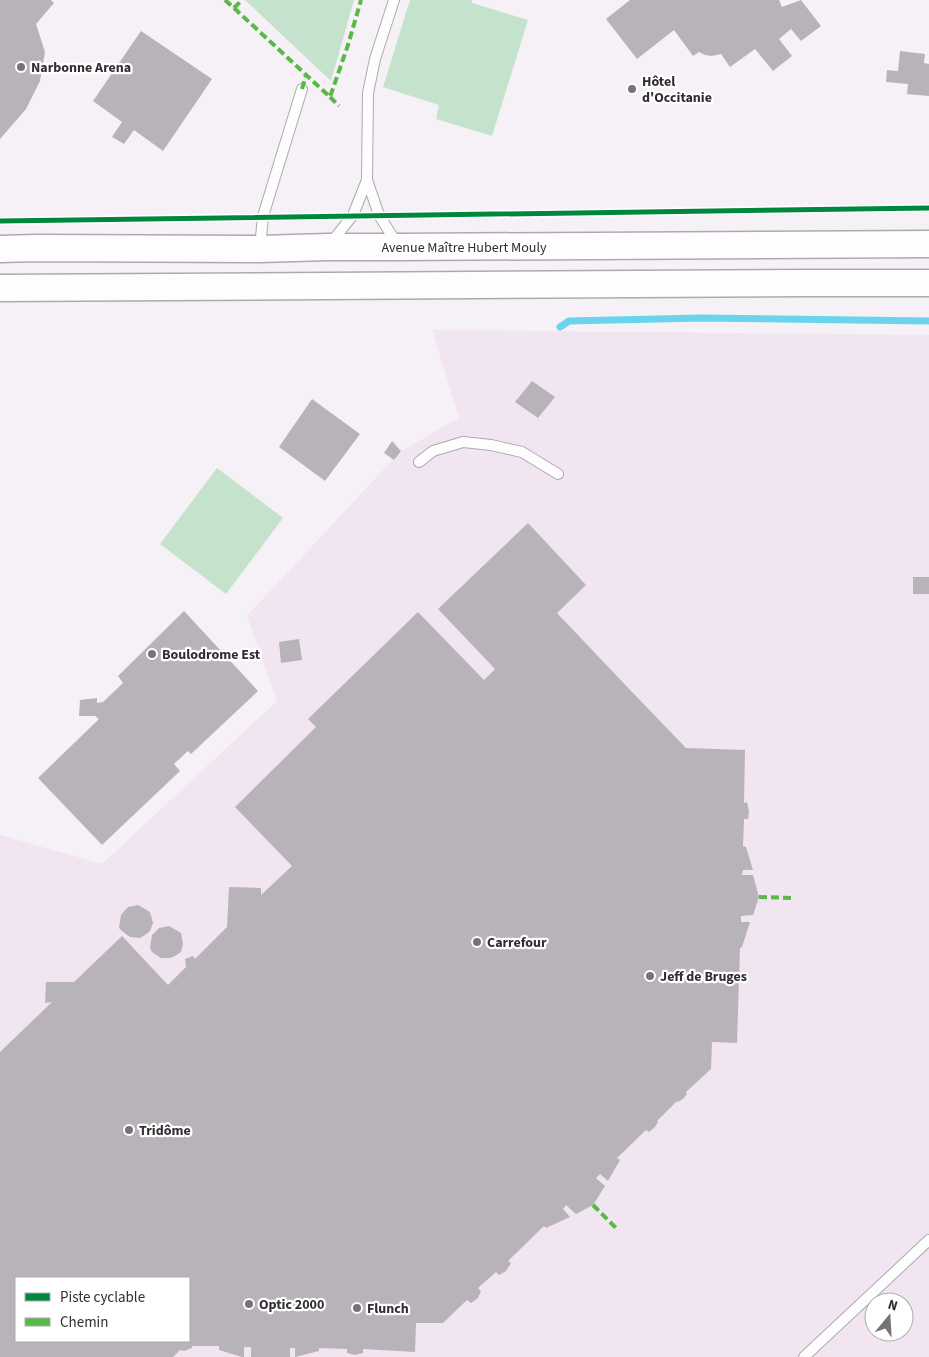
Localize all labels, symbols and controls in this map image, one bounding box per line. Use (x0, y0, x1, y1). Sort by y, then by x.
place label: Narbonne Arena (31, 58, 131, 78)
marker: Narbonne Arena (15, 61, 27, 73)
place label: Hôtel d'Occitanie (642, 72, 712, 108)
marker: Hôtel d'Occitanie (626, 83, 638, 95)
street label: Avenue Maître Hubert Mouly (381, 238, 547, 258)
place label: Boulodrome Est (162, 645, 261, 665)
marker: Boulodrome Est (146, 648, 158, 660)
place label: Carrefour (487, 933, 547, 953)
marker: Carrefour (471, 936, 483, 948)
place label: Jeff de Bruges (660, 967, 747, 987)
marker: Jeff de Bruges (644, 970, 656, 982)
place label: Tridôme (139, 1121, 191, 1141)
marker: Tridôme (123, 1124, 135, 1136)
legend (15, 1277, 190, 1342)
text: Piste cyclable (60, 1287, 145, 1308)
north arrow (864, 1292, 914, 1342)
place label: Optic 2000 (259, 1295, 324, 1315)
text: N (885, 1295, 900, 1317)
marker: Optic 2000 (243, 1298, 255, 1310)
place label: Flunch (367, 1299, 409, 1319)
marker: Flunch (351, 1302, 363, 1314)
text: Chemin (60, 1312, 109, 1333)

